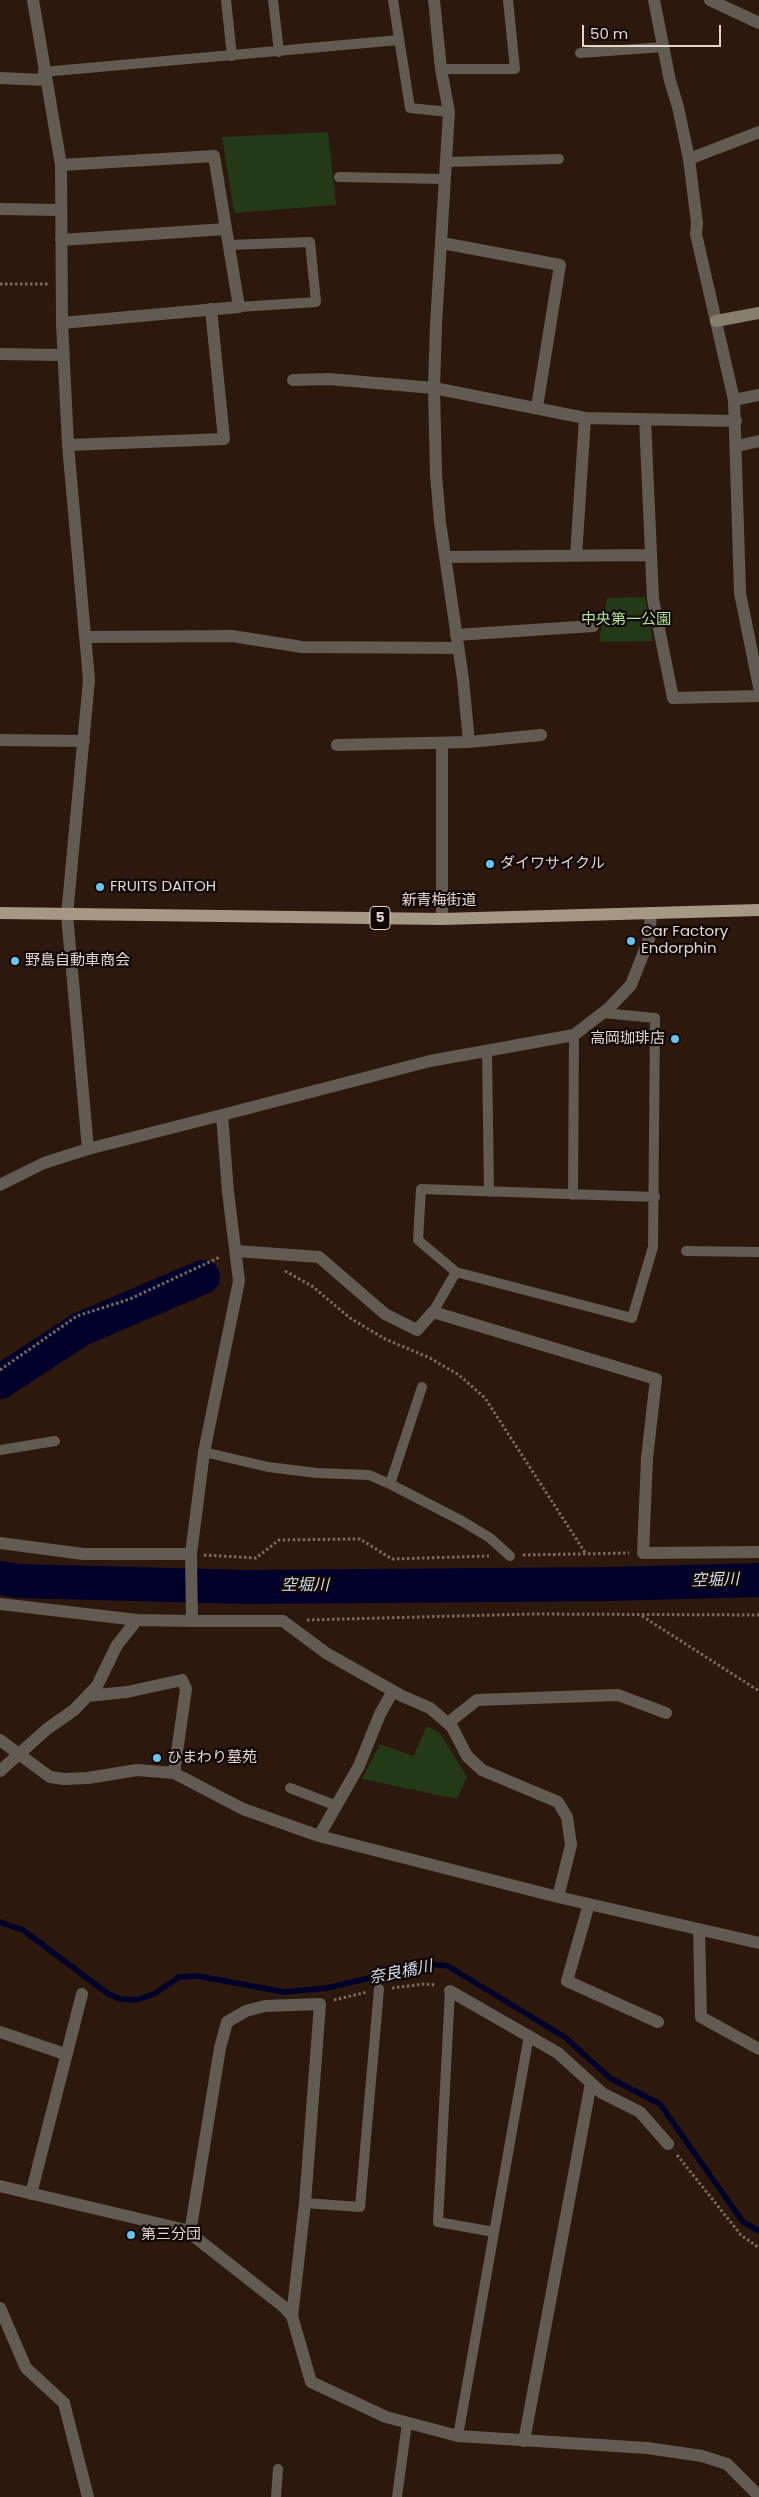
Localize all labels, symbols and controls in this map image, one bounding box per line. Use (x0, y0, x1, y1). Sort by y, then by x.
scale bar (584, 15, 723, 47)
text: 50 m (590, 23, 628, 44)
park label: 中央第一公園 (581, 611, 671, 629)
place label: ダイワサイクル (500, 855, 605, 873)
marker: ダイワサイクル (484, 858, 496, 870)
place label: FRUITS DAITOH (110, 878, 216, 896)
marker: FRUITS DAITOH (94, 881, 106, 893)
street label: 新青梅街道 (402, 892, 476, 910)
road number: 5 (370, 906, 390, 930)
place label: Car Factory Endorphin (641, 923, 728, 958)
marker: Car Factory Endorphin (625, 935, 637, 947)
place label: 野島自動車商会 (25, 952, 130, 970)
marker: 野島自動車商会 (9, 955, 21, 967)
place label: 高岡珈琲店 (590, 1030, 665, 1048)
marker: 高岡珈琲店 (669, 1033, 681, 1045)
water label: 空堀川 (691, 1571, 739, 1591)
water label: 空堀川 (281, 1576, 329, 1596)
place label: ひまわり墓苑 (167, 1749, 257, 1767)
marker: ひまわり墓苑 (151, 1752, 163, 1764)
water label: 奈良橋川 (368, 1957, 434, 1989)
place label: 第三分団 (141, 2226, 201, 2244)
marker: 第三分団 (125, 2229, 137, 2241)

